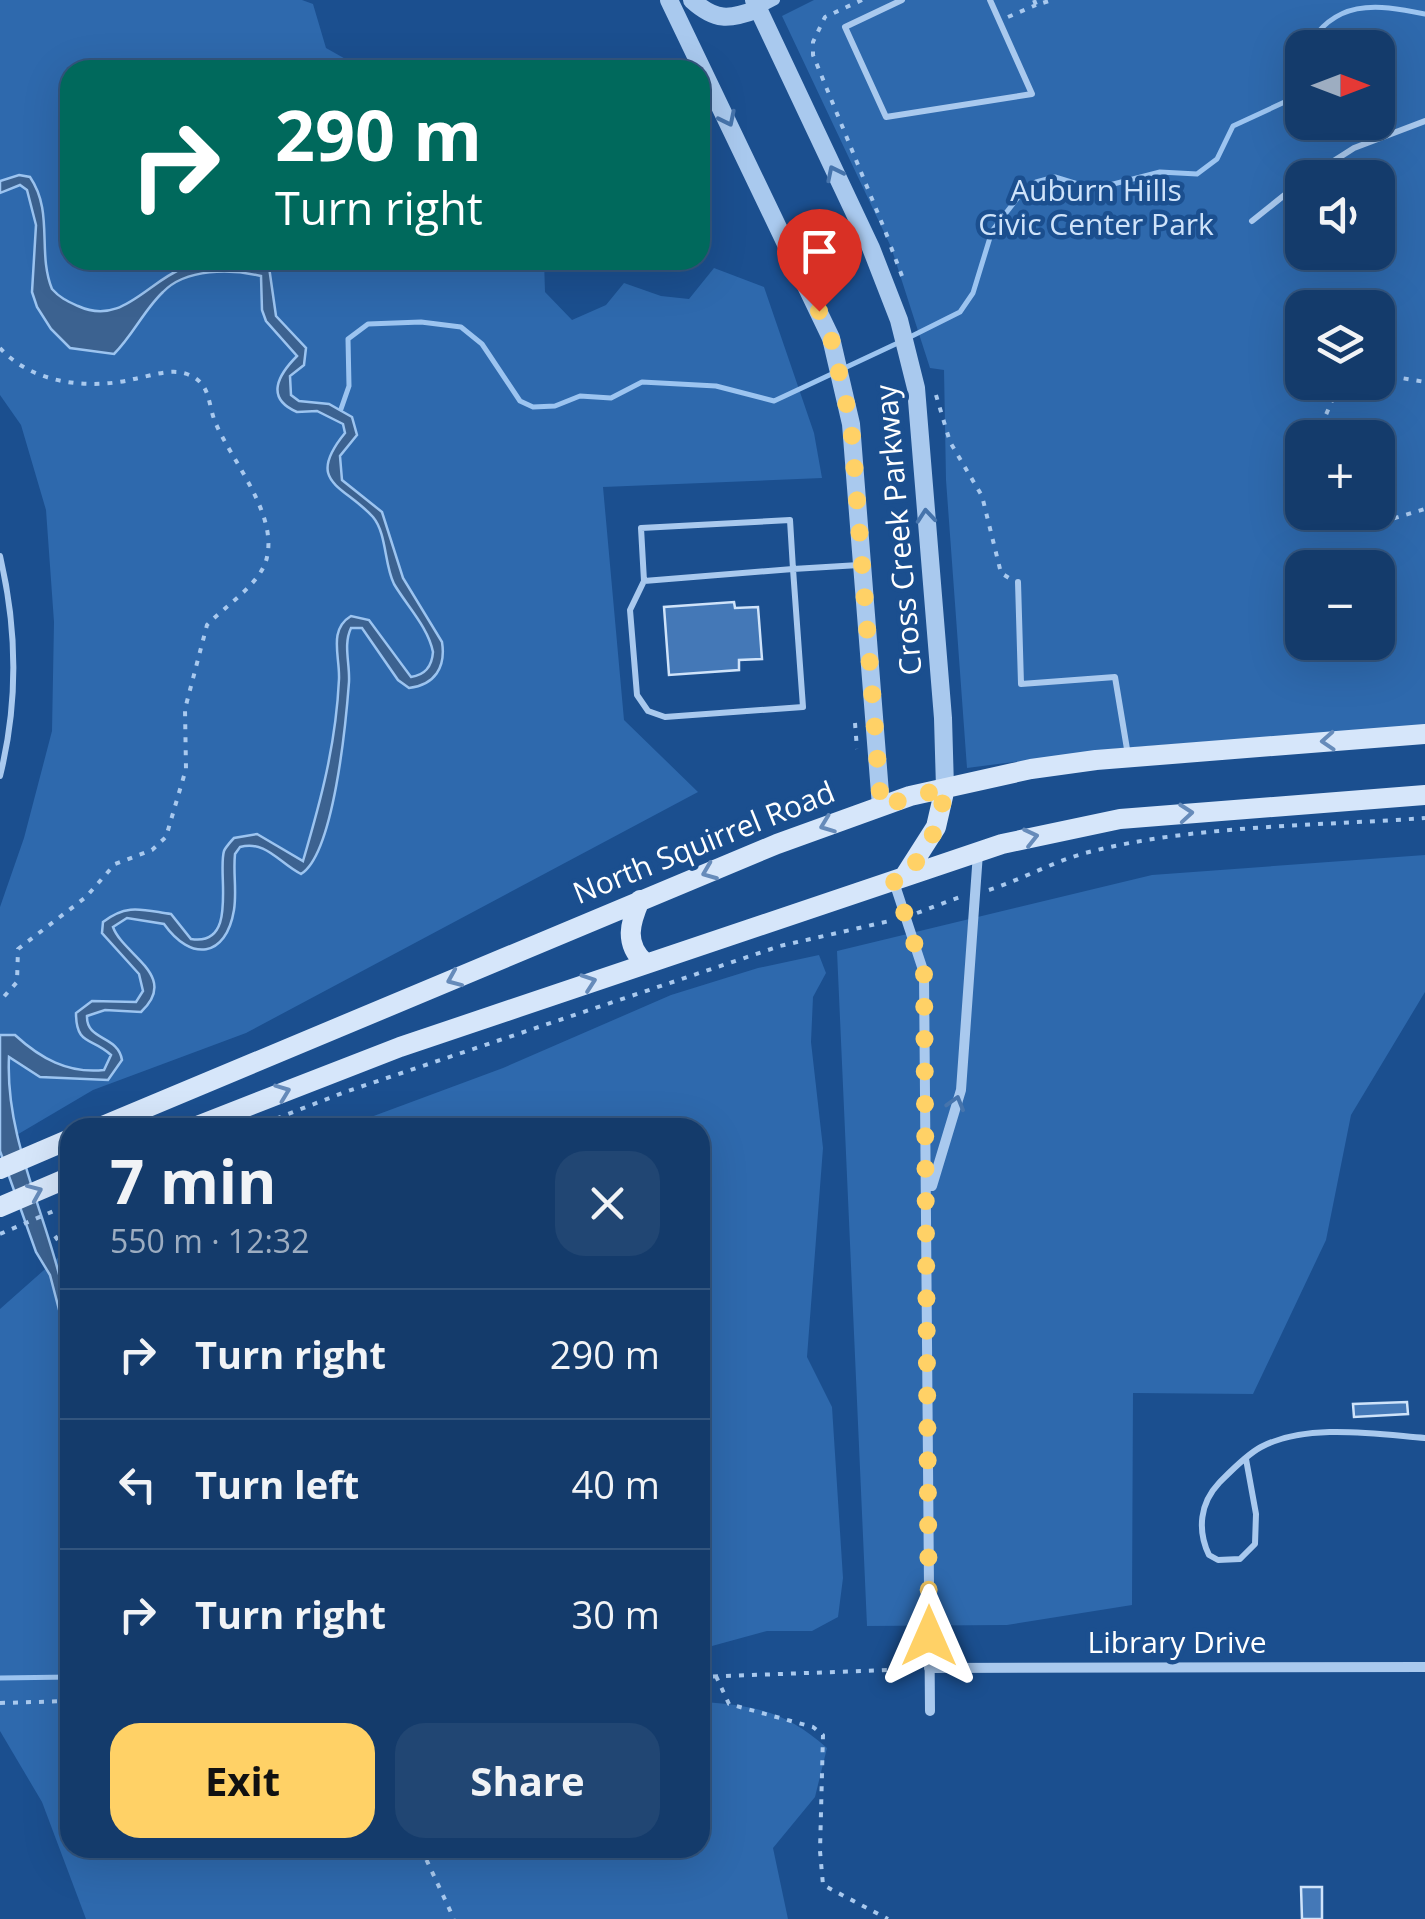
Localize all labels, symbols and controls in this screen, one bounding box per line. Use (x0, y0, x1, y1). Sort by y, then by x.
north arrow (1285, 30, 1395, 140)
map controls (1285, 30, 1395, 660)
text: 290 m (275, 86, 482, 182)
icon: right (110, 100, 240, 230)
one-way arrow (716, 109, 736, 127)
button: sound (1285, 160, 1395, 270)
one-way arrow (827, 165, 846, 183)
park label: Auburn Hills Civic Center Park (978, 169, 1214, 244)
text: Turn right (275, 177, 483, 238)
pin (777, 209, 862, 312)
icon: arrive (792, 224, 847, 279)
button: layers (1285, 290, 1395, 400)
street label: Cross Creek Parkway (864, 382, 931, 677)
button: + (1285, 420, 1395, 530)
one-way arrow (916, 508, 938, 524)
button: − (1285, 550, 1395, 660)
one-way arrow (1319, 730, 1335, 752)
street label: North Squirrel Road (566, 770, 840, 913)
one-way arrow (1179, 802, 1195, 824)
one-way arrow (819, 813, 837, 833)
one-way arrow (1022, 828, 1039, 849)
one-way arrow (701, 861, 719, 881)
one-way arrow (446, 967, 463, 987)
one-way arrow (579, 973, 596, 993)
one-way arrow (273, 1083, 291, 1103)
one-way arrow (945, 1095, 966, 1112)
text: 7 min (110, 1140, 277, 1222)
button: close (555, 1151, 660, 1256)
one-way arrow (25, 1184, 43, 1204)
text: 550 m · 12:32 (110, 1219, 309, 1262)
icon: right (110, 1327, 165, 1382)
text: Turn right (195, 1328, 386, 1380)
text: 290 m (550, 1328, 660, 1380)
icon: left (110, 1457, 165, 1512)
text: Turn left (195, 1458, 359, 1510)
text: 40 m (571, 1458, 660, 1510)
position arrow (877, 1584, 981, 1688)
icon: right (110, 1587, 165, 1642)
text: Turn right (195, 1588, 386, 1640)
text: 30 m (571, 1588, 660, 1640)
street label: Library Drive (1087, 1621, 1267, 1662)
button: Exit (110, 1723, 375, 1838)
button: Share (395, 1723, 660, 1838)

